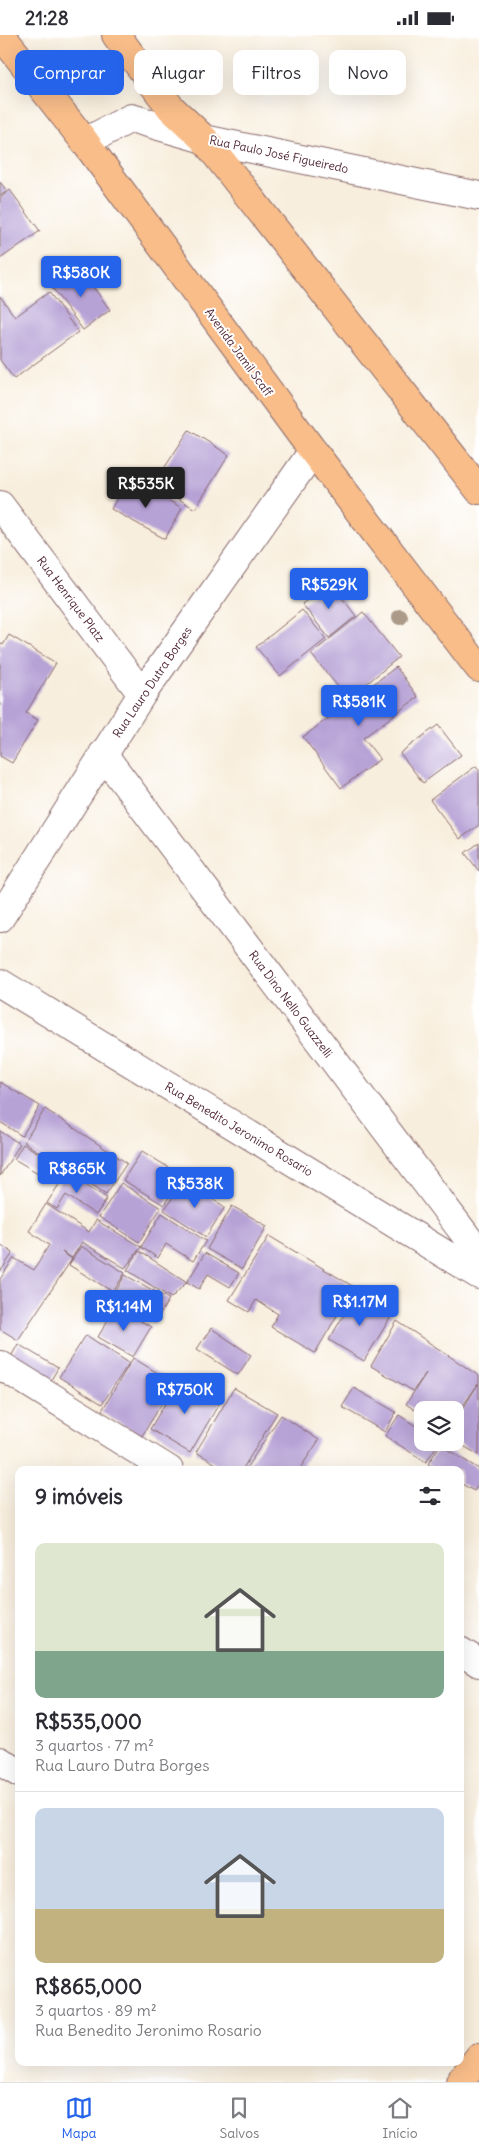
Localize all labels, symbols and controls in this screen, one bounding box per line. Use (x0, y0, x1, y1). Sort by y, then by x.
text: 21:28 (25, 6, 69, 30)
chip: Comprar (15, 50, 124, 95)
chip: Alugar (134, 50, 223, 95)
chip: Filtros (233, 50, 319, 95)
chip: Novo (329, 50, 406, 95)
street label: Rua Paulo José Figueiredo (208, 132, 350, 176)
pin: R$580K (40, 255, 122, 298)
text: R$580K (52, 262, 110, 282)
street label: Avenida Jamil Scaff (202, 305, 277, 400)
pin: R$535K (105, 467, 187, 509)
text: R$535K (118, 473, 174, 493)
street label: Rua Henrique Platz (34, 553, 108, 645)
pin: R$529K (288, 567, 370, 610)
text: R$529K (301, 574, 357, 594)
street label: Rua Lauro Dutra Borges (109, 624, 195, 740)
pin: R$581K (318, 685, 400, 727)
text: R$581K (332, 691, 386, 711)
street label: Rua Dino Nello Guazzelli (246, 948, 336, 1060)
street label: Rua Benedito Jeronimo Rosario (162, 1079, 316, 1179)
pin: R$865K (36, 1151, 118, 1194)
text: R$865K (49, 1158, 105, 1178)
pin: R$538K (154, 1167, 236, 1209)
text: R$538K (167, 1173, 223, 1193)
pin: R$1.17M (314, 1285, 406, 1327)
pin: R$1.14M (78, 1289, 170, 1332)
text: R$1.17M (333, 1291, 387, 1311)
text: R$1.14M (96, 1296, 152, 1316)
pin: R$750K (144, 1373, 226, 1415)
text: R$750K (157, 1379, 213, 1399)
map controls (414, 1401, 464, 1451)
button: layers (414, 1401, 464, 1451)
icon: filters (416, 1482, 444, 1510)
text: 9 imóveis (35, 1483, 123, 1510)
icon: home (195, 1575, 285, 1665)
text: R$535,000 (35, 1708, 142, 1735)
text: 3 quartos · 77 m² (35, 1735, 154, 1755)
text: Rua Lauro Dutra Borges (35, 1755, 210, 1775)
icon: home (195, 1841, 285, 1931)
text: R$865,000 (35, 1973, 142, 2000)
text: 3 quartos · 89 m² (35, 2000, 157, 2020)
text: Rua Benedito Jeronimo Rosario (35, 2020, 262, 2040)
tab: Mapa (61, 2094, 97, 2142)
tab: Salvos (219, 2094, 259, 2142)
tab: Início (382, 2094, 418, 2142)

